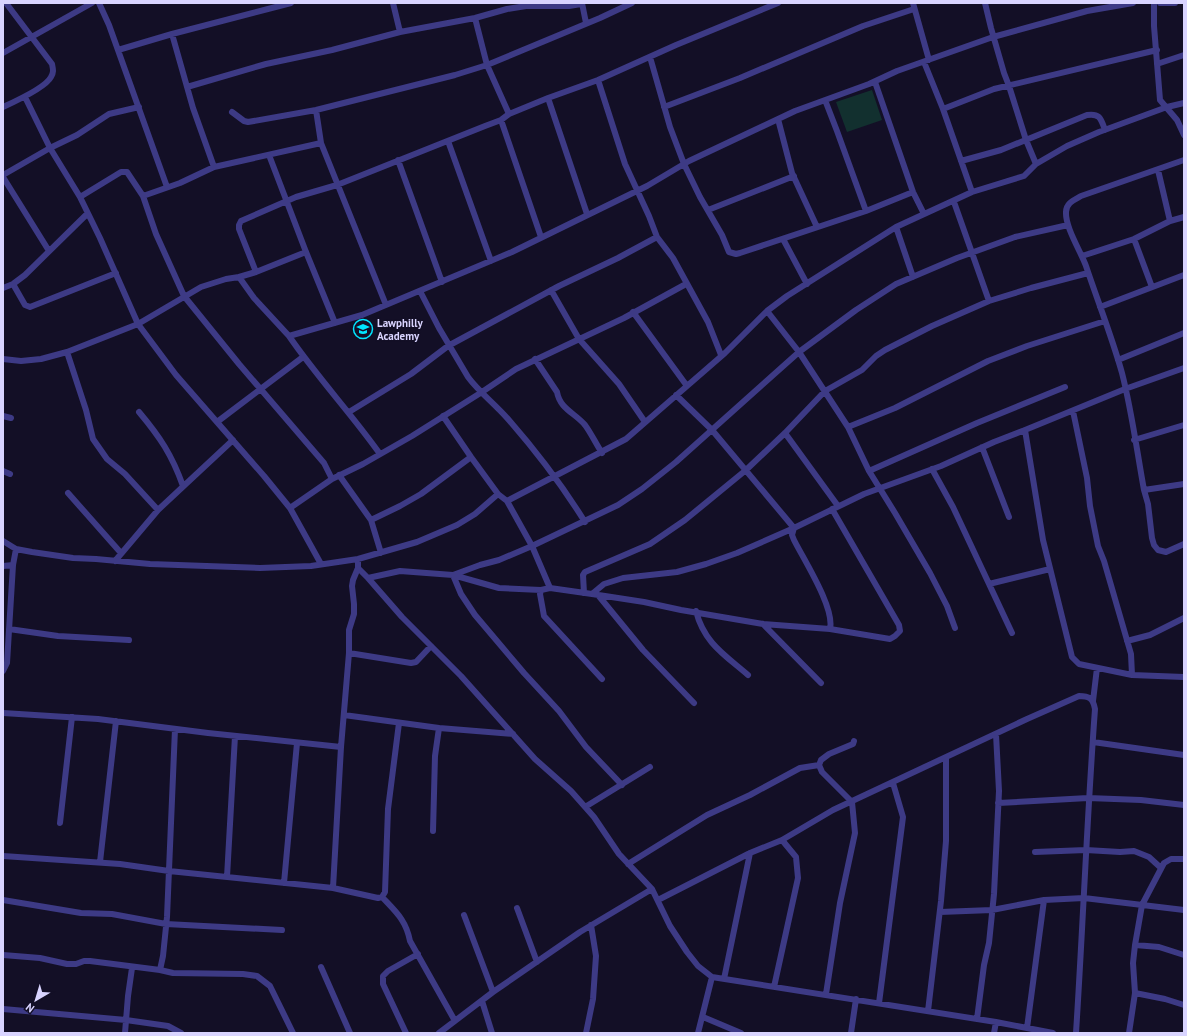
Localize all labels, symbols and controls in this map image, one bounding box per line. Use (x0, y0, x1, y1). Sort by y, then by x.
place label: Lawphilly Academy (377, 316, 423, 343)
school or university icon: Lawphilly Academy (352, 318, 374, 340)
north arrow (16, 980, 56, 1020)
text: N (23, 1000, 37, 1016)

